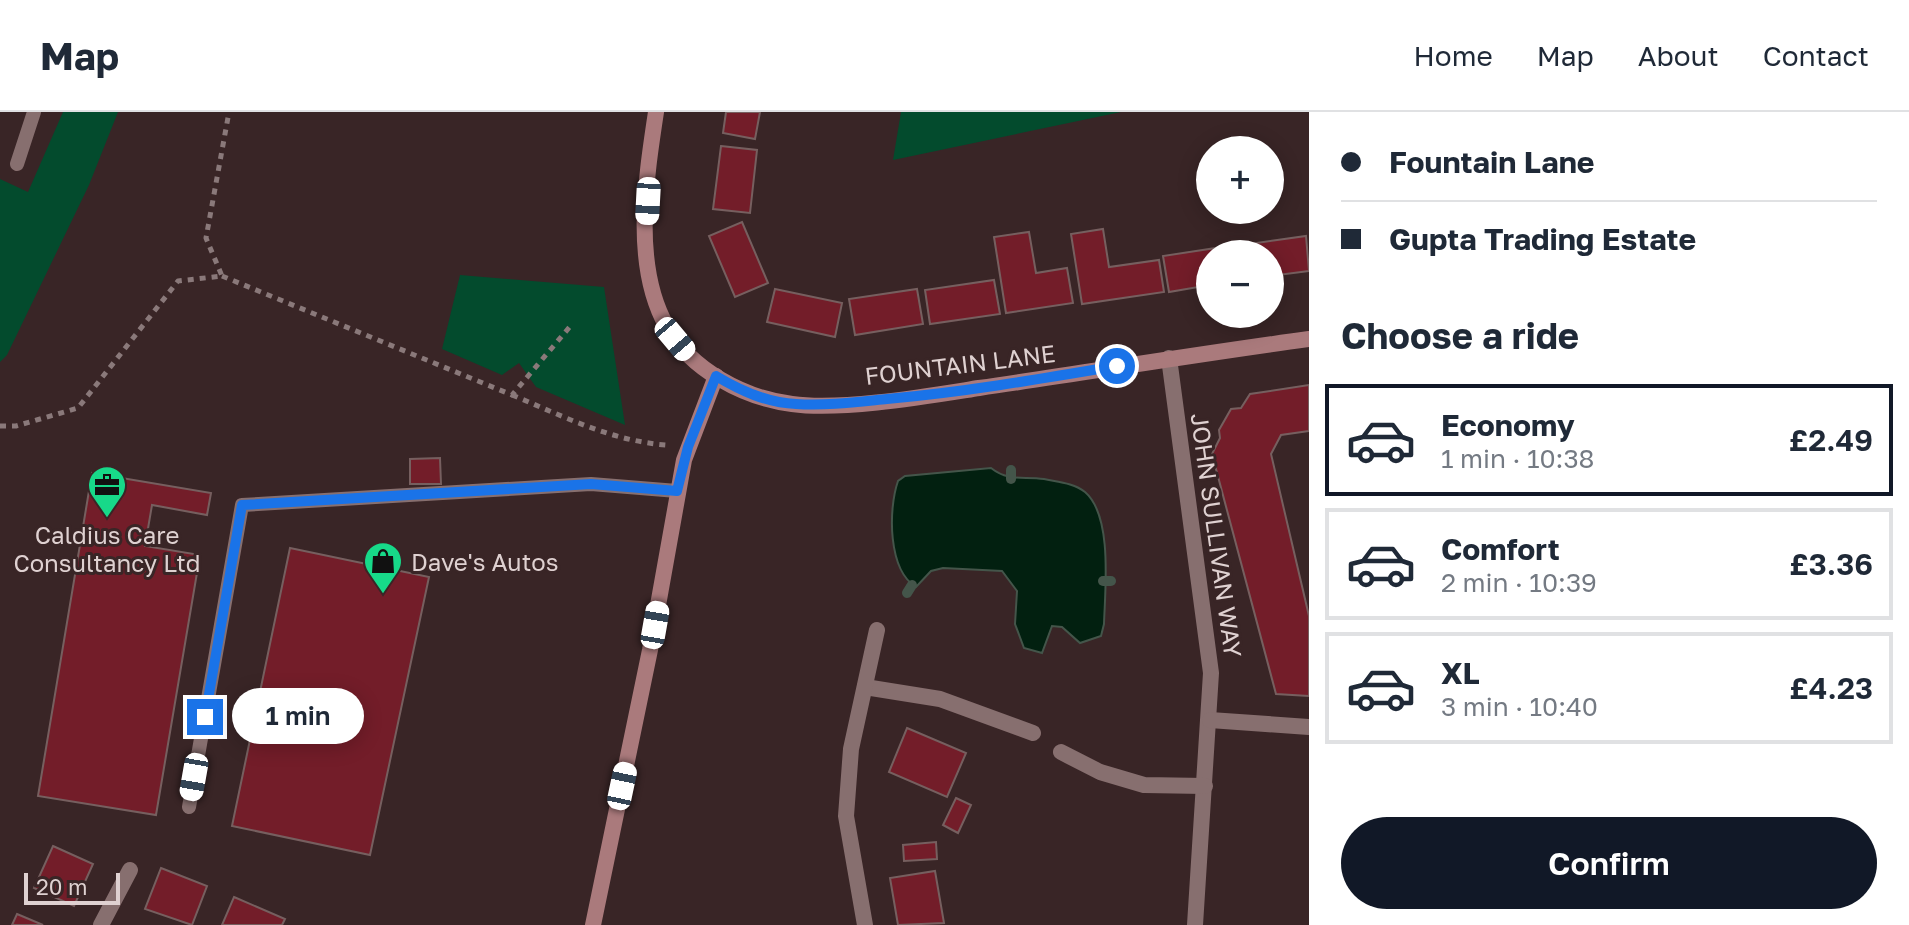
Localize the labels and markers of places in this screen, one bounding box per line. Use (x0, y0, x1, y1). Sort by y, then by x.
office icon: Caldius Care Consultancy Ltd (86, 464, 128, 519)
place label: Caldius Care Consultancy Ltd (13, 520, 201, 577)
shop icon: Dave's Autos (362, 540, 404, 595)
place label: Dave's Autos (411, 547, 558, 576)

